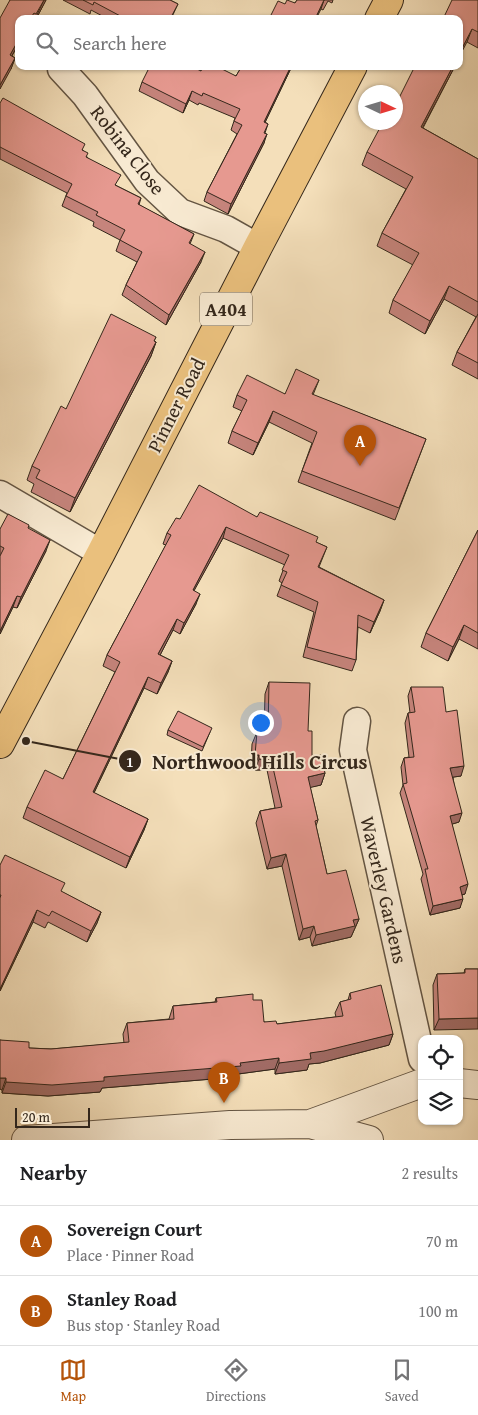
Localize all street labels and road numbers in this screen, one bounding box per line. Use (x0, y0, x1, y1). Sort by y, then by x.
street label: Robina Close (84, 99, 173, 201)
road number: A404 (200, 292, 252, 326)
street label: Pinner Road (139, 352, 212, 457)
street label: Waverley Gardens (353, 813, 416, 966)

